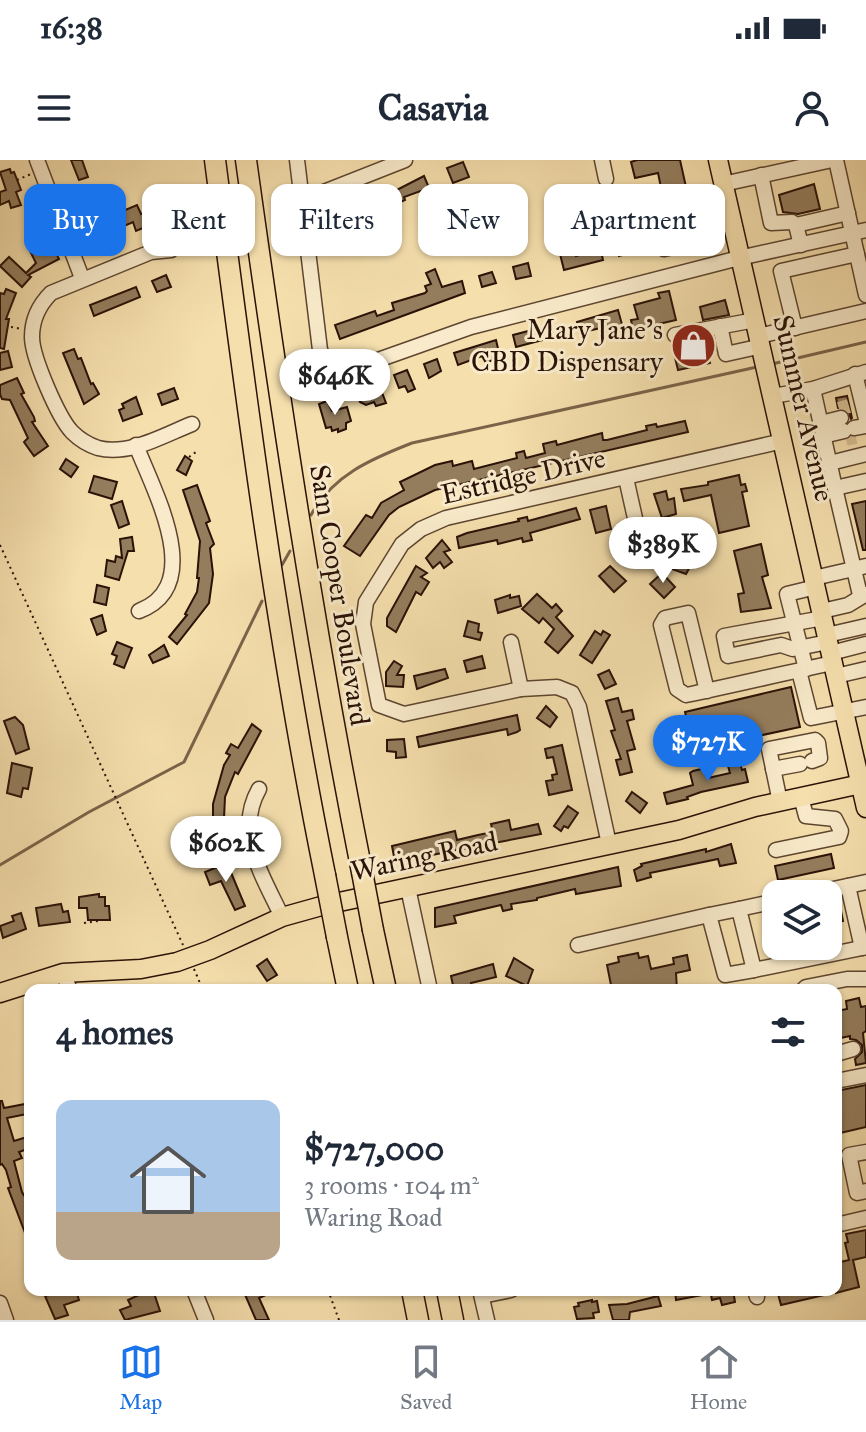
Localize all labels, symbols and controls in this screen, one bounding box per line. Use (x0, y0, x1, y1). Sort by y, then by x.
text: 16:38 (40, 10, 103, 46)
icon: menu (32, 86, 76, 130)
text: Casavia (378, 86, 488, 130)
icon: person (790, 86, 834, 130)
chip: Buy (24, 184, 126, 256)
chip: Rent (142, 184, 255, 256)
chip: Filters (271, 184, 402, 256)
chip: New (418, 184, 528, 256)
chip: Apartment (544, 184, 725, 256)
street label: Summer Avenue (766, 311, 842, 505)
place label: Mary Jane's CBD Dispensary (471, 312, 664, 379)
shop icon: Mary Jane's CBD Dispensary (670, 321, 718, 369)
pin: $646K (279, 349, 391, 417)
text: $646K (297, 359, 373, 391)
street label: Estridge Drive (437, 440, 609, 512)
street label: Sam Cooper Boulevard (302, 462, 378, 728)
pin: $389K (607, 517, 719, 585)
text: $389K (627, 527, 699, 559)
pin: $727K (652, 715, 764, 783)
text: $727K (671, 725, 745, 757)
pin: $602K (170, 816, 282, 884)
street label: Waring Road (347, 823, 501, 889)
text: $602K (188, 826, 264, 858)
map controls (762, 880, 842, 960)
button: layers (762, 880, 842, 960)
icon: filters (766, 1010, 810, 1054)
text: 4 homes (56, 1012, 173, 1053)
text: $727,000 (304, 1128, 444, 1169)
icon: home (120, 1132, 216, 1228)
text: 3 rooms · 104 m² (304, 1169, 479, 1201)
text: Waring Road (304, 1201, 443, 1233)
tab: Map (119, 1340, 163, 1415)
tab: Saved (400, 1340, 452, 1415)
tab: Home (690, 1340, 747, 1415)

